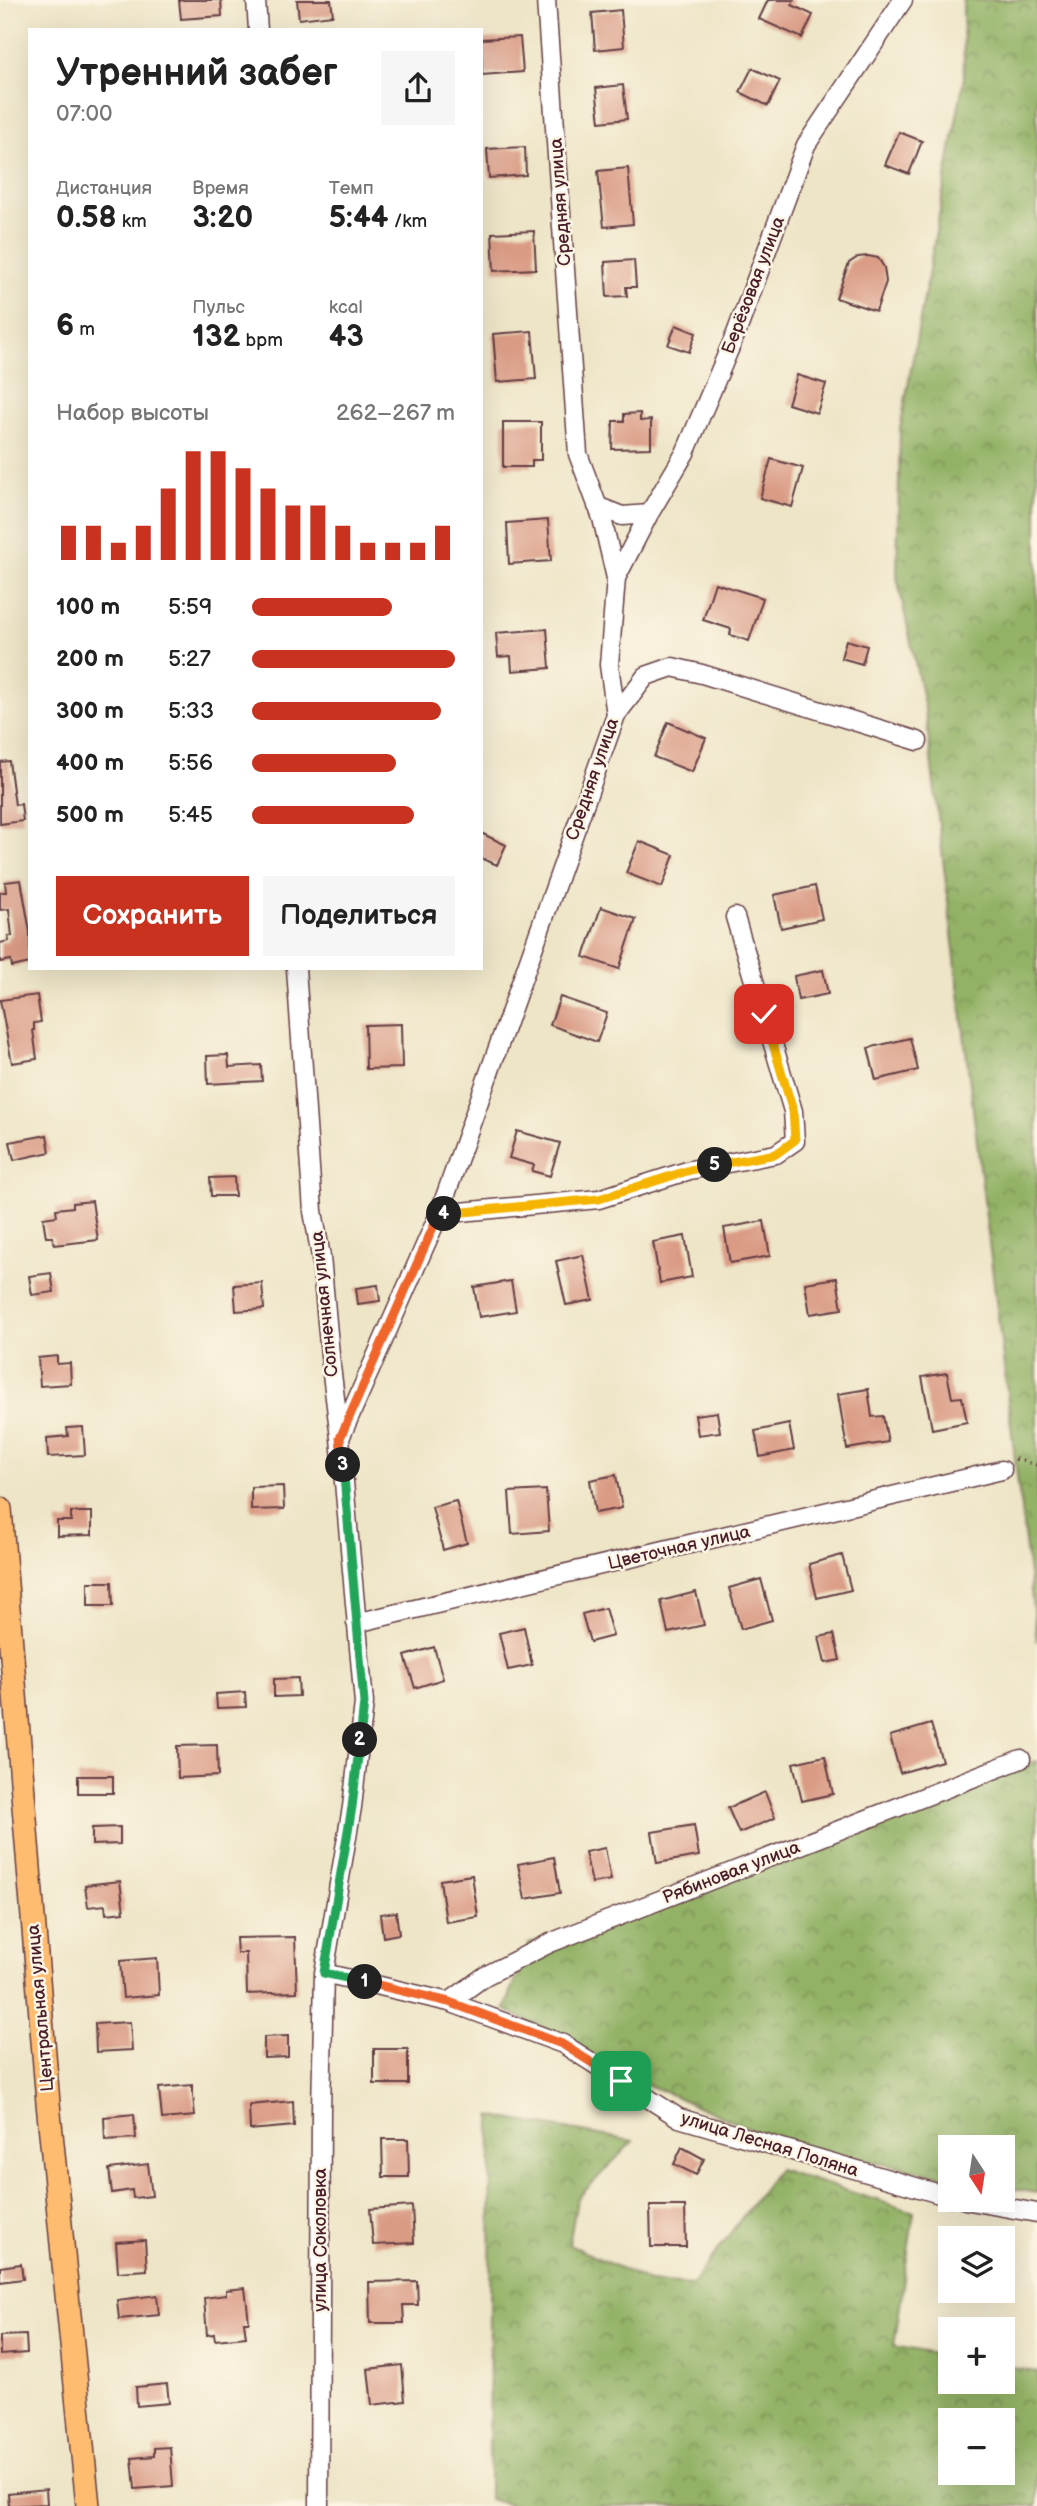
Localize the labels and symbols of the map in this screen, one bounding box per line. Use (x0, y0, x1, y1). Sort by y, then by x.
street label: Средняя улица (546, 137, 575, 267)
street label: Берёзовая улица (718, 213, 789, 357)
street label: Средняя улица (562, 715, 623, 843)
pin (734, 984, 794, 1044)
pin: 5 (698, 1148, 732, 1182)
pin: 4 (426, 1196, 462, 1232)
street label: Солнечная улица (306, 1230, 343, 1378)
pin: 3 (326, 1448, 360, 1482)
street label: Цветочная улица (606, 1521, 753, 1574)
pin: 2 (342, 1722, 378, 1758)
street label: Рябиновая улица (659, 1836, 803, 1908)
street label: Центральная улица (23, 1923, 58, 2092)
pin: 1 (348, 1965, 382, 2000)
pin (591, 2051, 651, 2111)
street label: улица Лесная Поляна (679, 2107, 861, 2182)
north arrow (938, 2135, 1015, 2212)
street label: улица Соколовка (310, 2168, 331, 2312)

